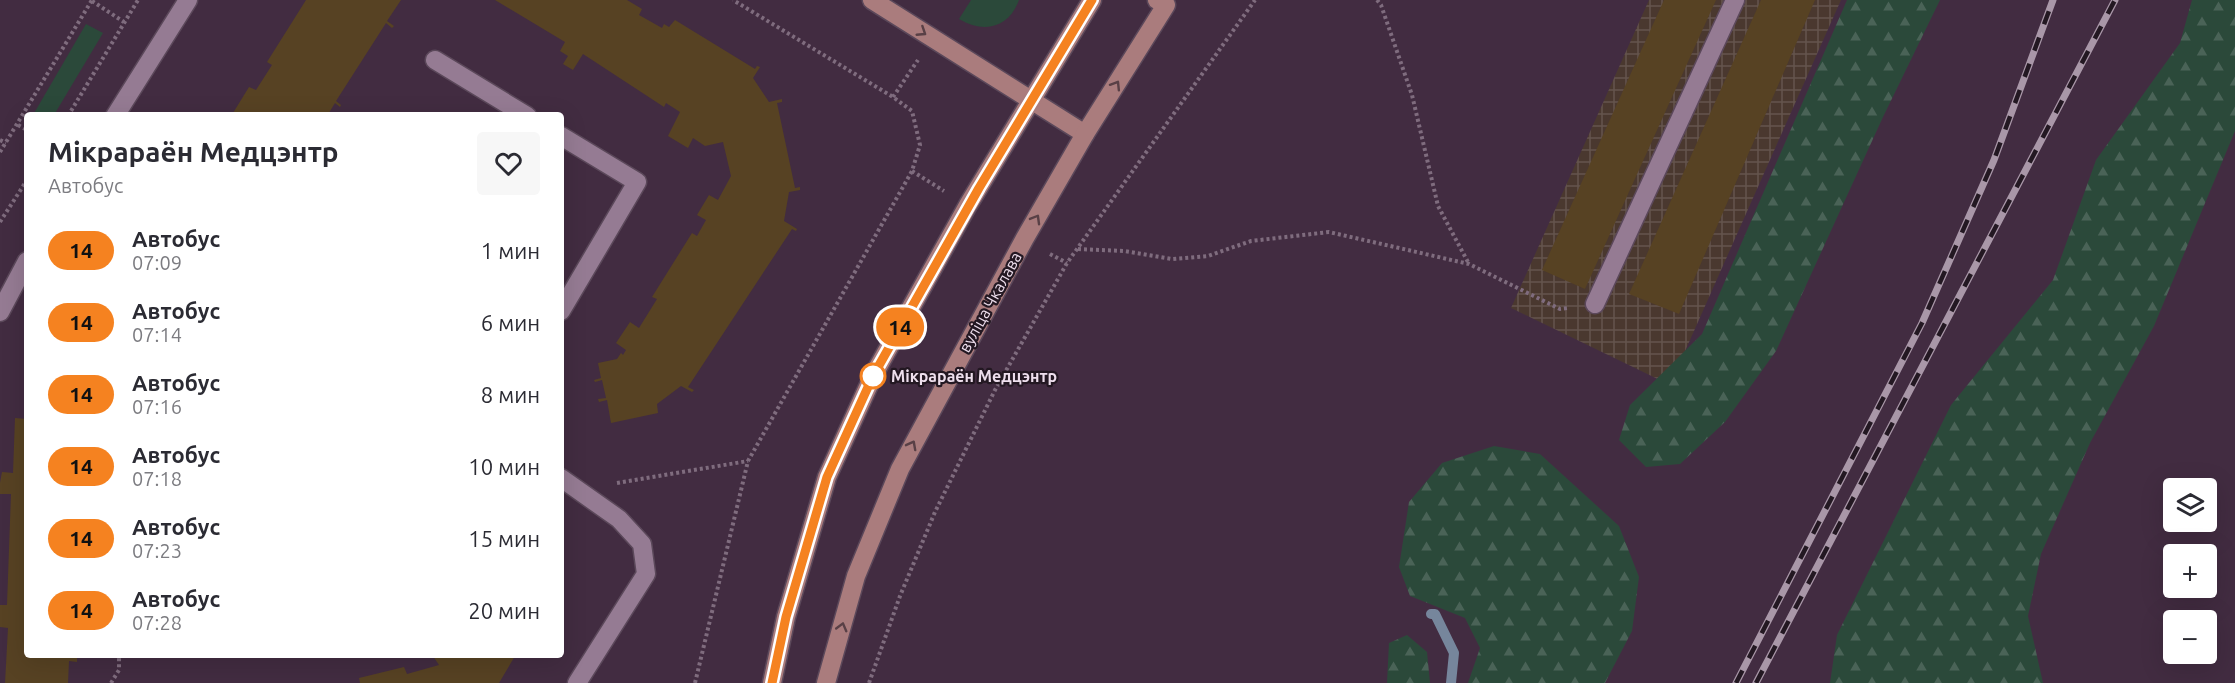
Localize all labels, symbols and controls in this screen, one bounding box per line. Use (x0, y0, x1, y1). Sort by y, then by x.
one-way arrow (915, 24, 926, 35)
one-way arrow (1109, 81, 1120, 92)
button: heart (477, 132, 540, 195)
text: Мікрараён Медцэнтр (48, 136, 339, 167)
text: Автобус (48, 174, 123, 197)
one-way arrow (1028, 215, 1040, 225)
text: Автобус (132, 226, 220, 251)
text: 14 (69, 238, 93, 262)
text: 1 мин (481, 238, 540, 263)
street label: вуліца Чкалава (955, 249, 1025, 355)
text: 07:09 (132, 251, 182, 274)
text: Автобус (132, 298, 220, 323)
line badge: 14 (873, 308, 927, 346)
text: 14 (69, 310, 93, 334)
text: 6 мин (481, 310, 540, 335)
text: 14 (888, 315, 912, 339)
text: 07:14 (132, 323, 182, 346)
marker: Мікрараён Медцэнтр (860, 363, 886, 389)
place label: Мікрараён Медцэнтр (891, 367, 1057, 385)
text: Автобус (132, 370, 220, 395)
text: 14 (69, 382, 93, 406)
text: 8 мин (481, 382, 540, 407)
text: 07:16 (132, 395, 182, 418)
one-way arrow (905, 441, 916, 452)
text: Автобус (132, 442, 220, 467)
text: 14 (69, 454, 93, 478)
text: 10 мин (468, 454, 540, 479)
text: 07:18 (132, 467, 182, 490)
map controls (2163, 478, 2217, 664)
button: layers (2163, 478, 2217, 532)
text: Автобус (132, 514, 220, 539)
text: 14 (69, 526, 93, 550)
text: 15 мин (468, 526, 540, 551)
text: 07:23 (132, 539, 182, 562)
button: + (2163, 544, 2217, 598)
text: Автобус (132, 586, 220, 611)
text: 14 (69, 598, 93, 622)
text: 20 мин (468, 598, 540, 623)
button: − (2163, 610, 2217, 664)
text: 07:28 (132, 611, 182, 634)
one-way arrow (834, 622, 847, 632)

